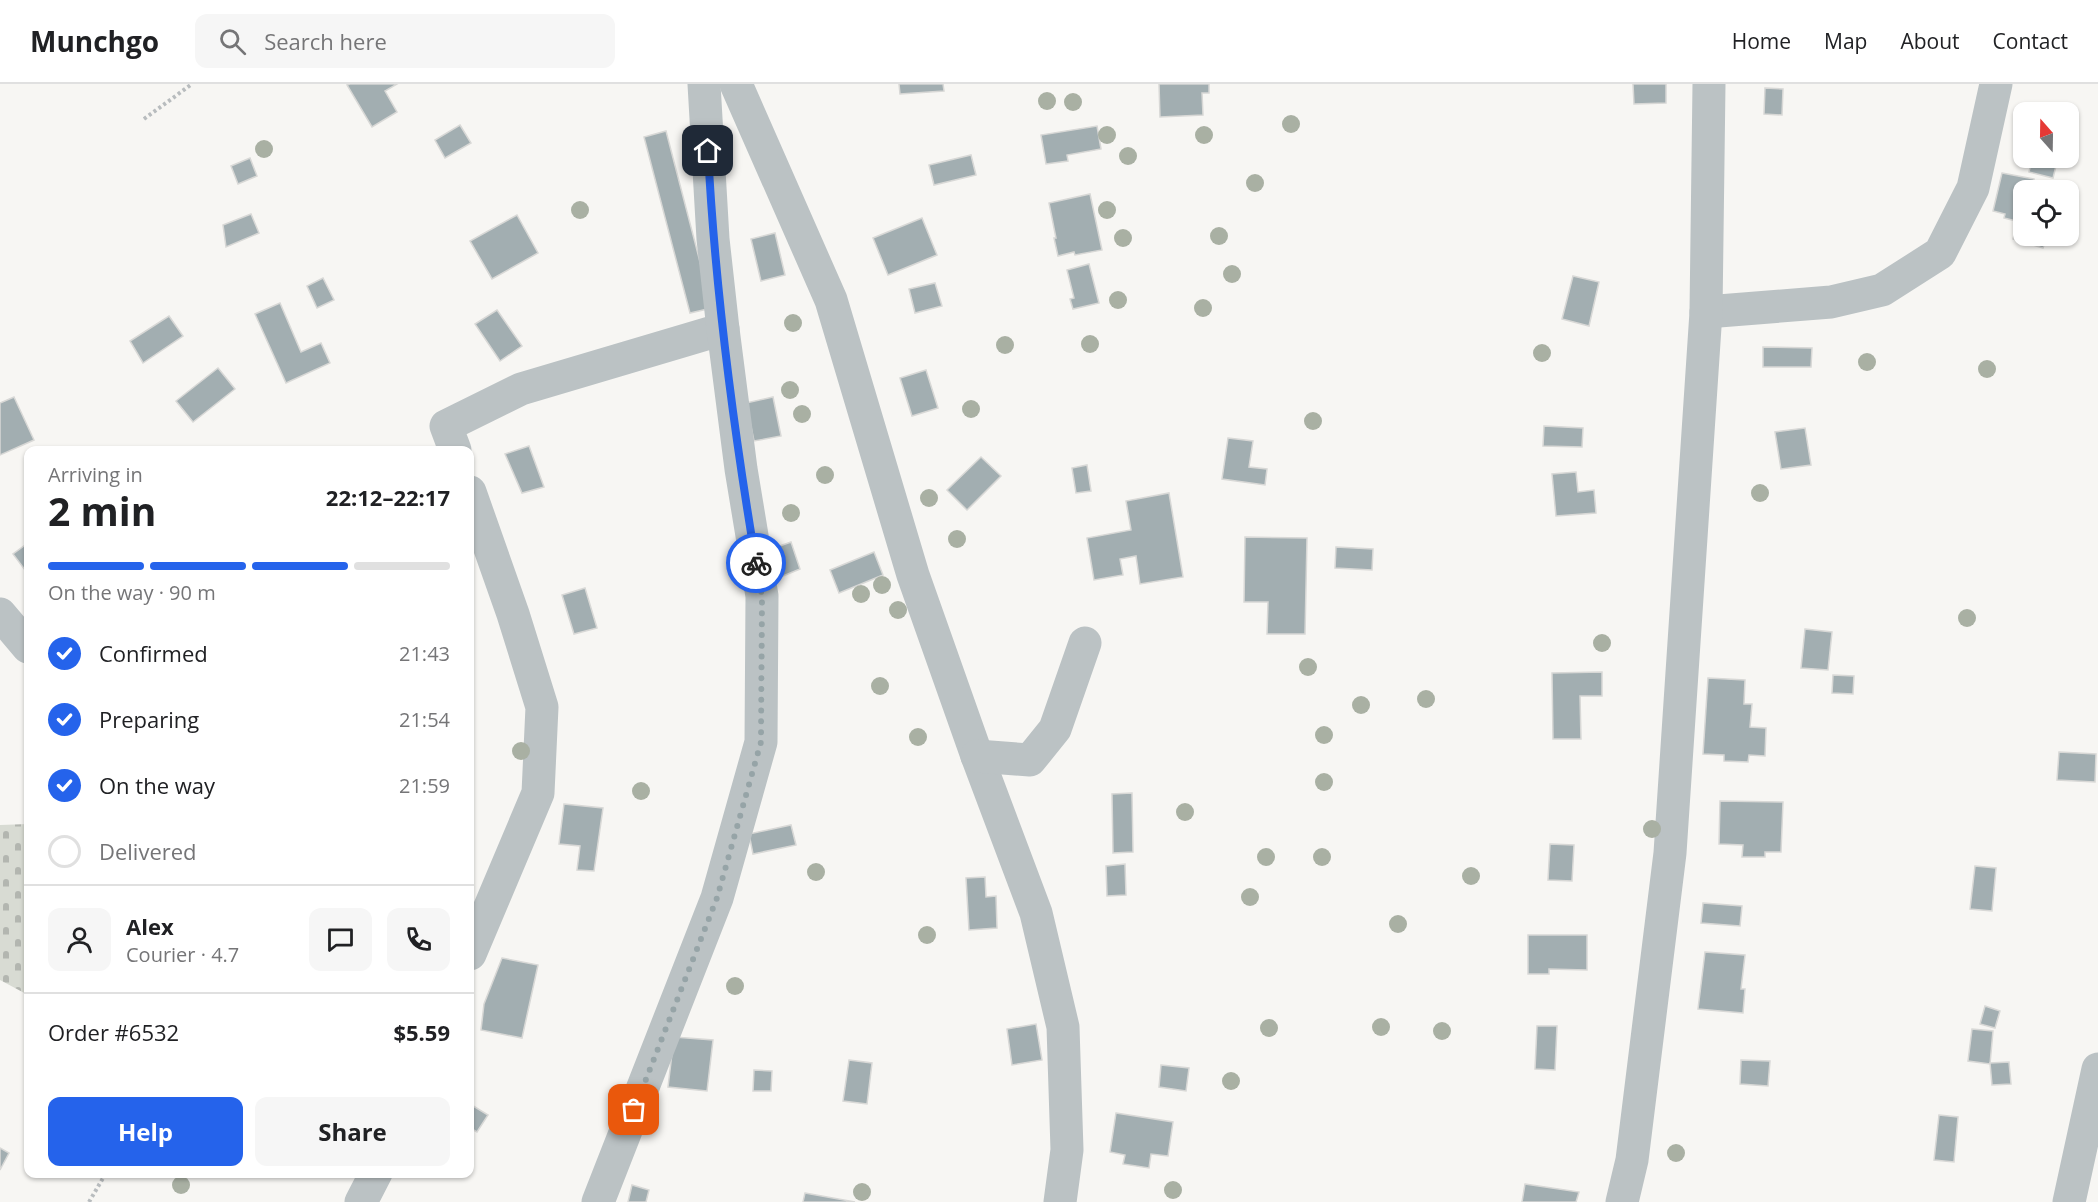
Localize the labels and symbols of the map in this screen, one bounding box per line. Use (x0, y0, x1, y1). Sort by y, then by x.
north arrow (2013, 102, 2079, 168)
pin (682, 125, 733, 176)
courier (726, 533, 786, 593)
pin (608, 1084, 659, 1135)

